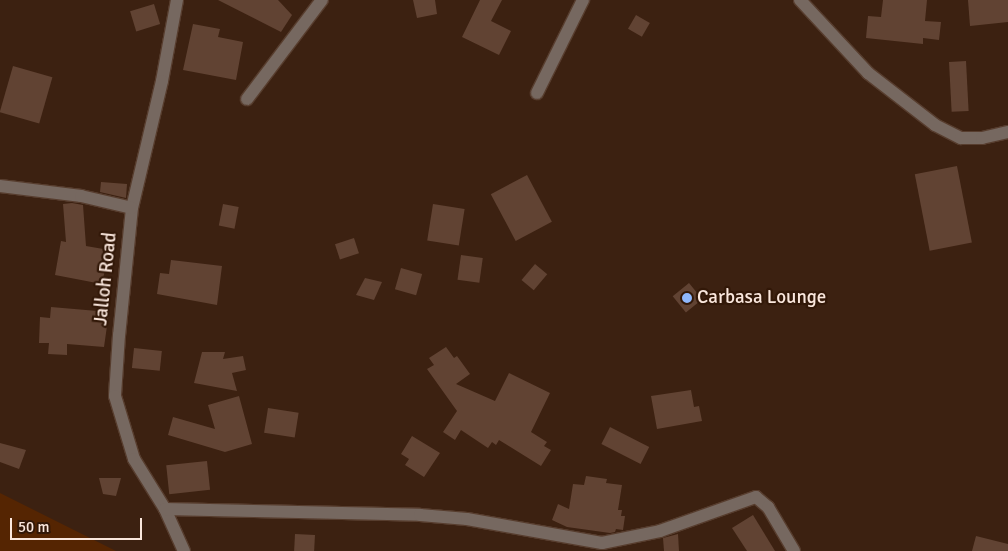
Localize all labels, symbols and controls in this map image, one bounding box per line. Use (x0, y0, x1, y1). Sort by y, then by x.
street label: Jalloh Road (90, 231, 122, 327)
place label: Carbasa Lounge (697, 287, 826, 309)
marker: Carbasa Lounge (681, 292, 693, 304)
scale bar (12, 508, 145, 540)
text: 50 m (18, 518, 49, 536)

